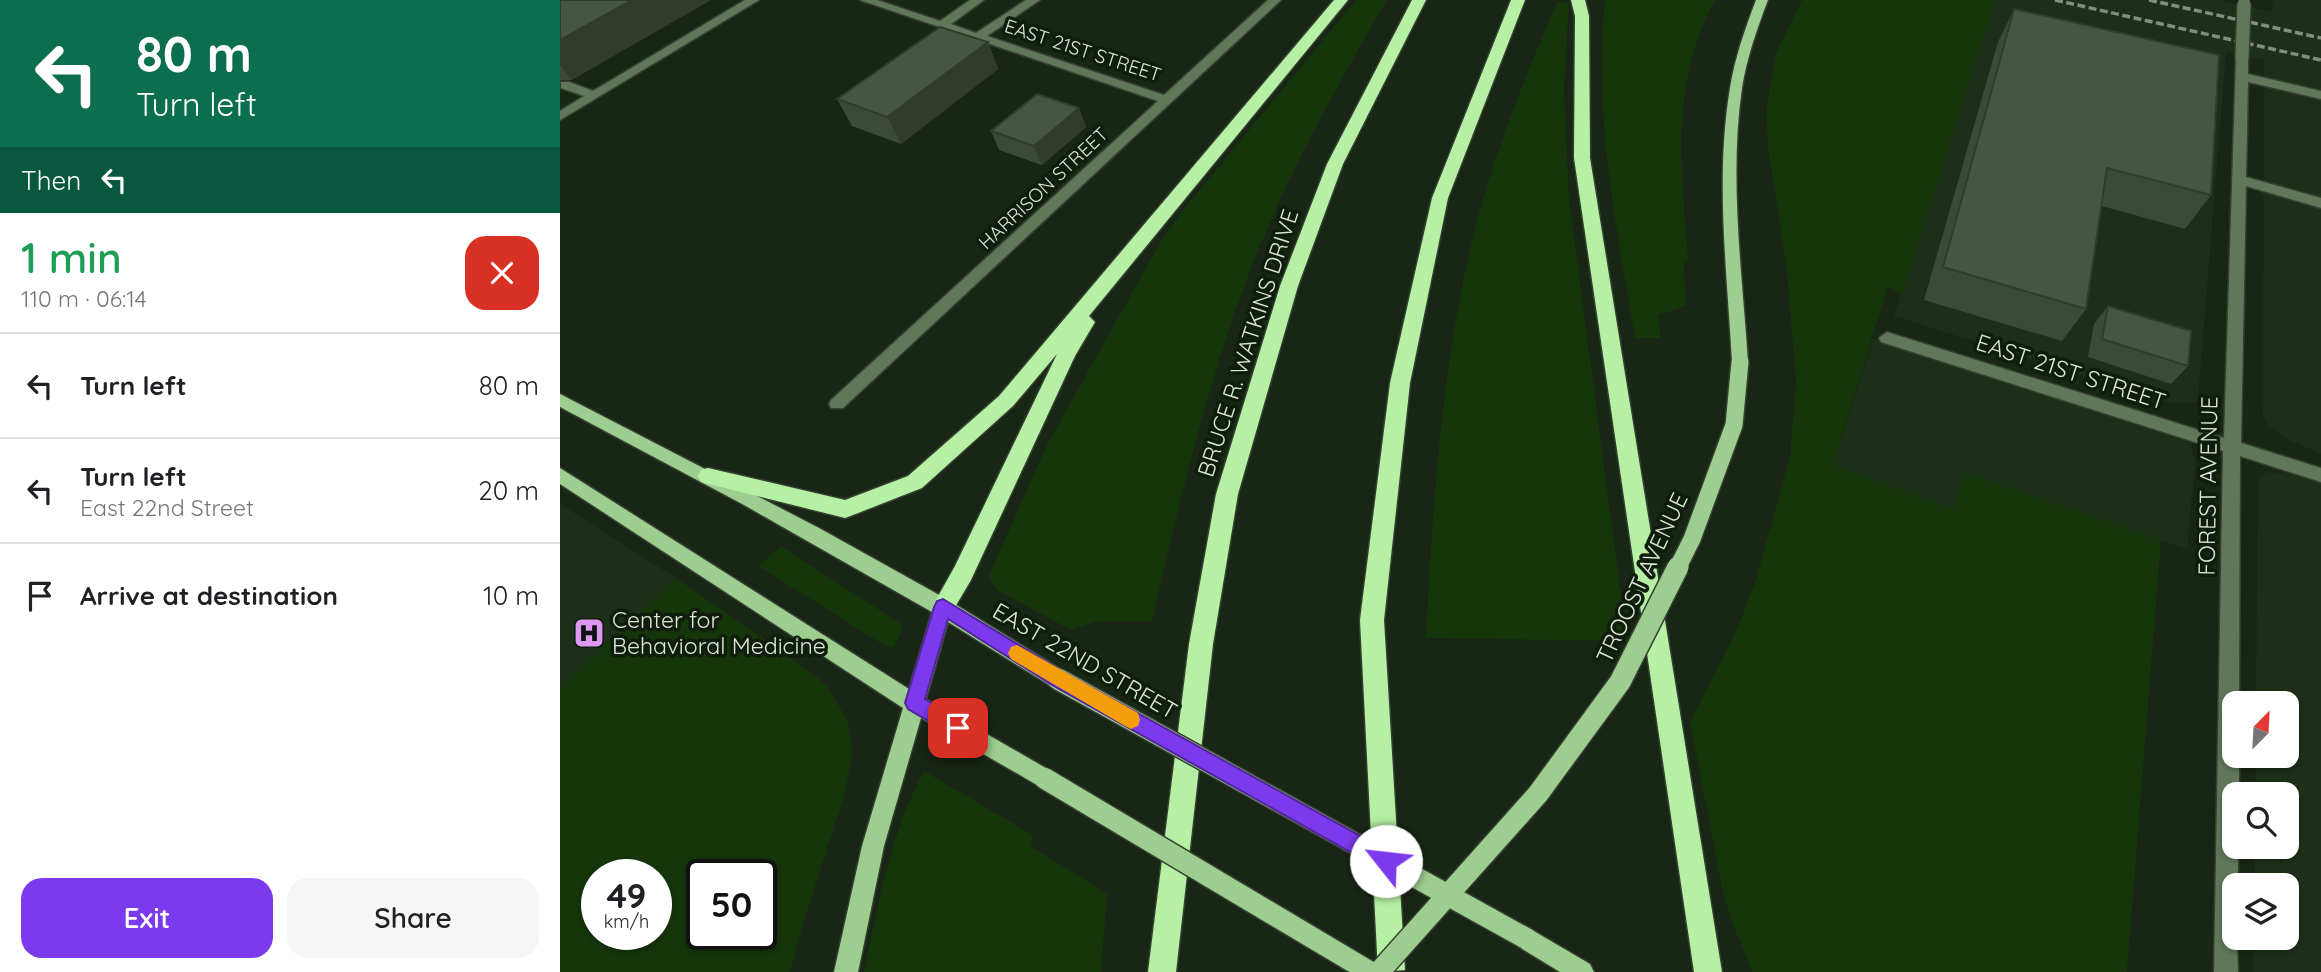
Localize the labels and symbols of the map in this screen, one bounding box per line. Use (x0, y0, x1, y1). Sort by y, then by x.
street label: EAST 21ST STREET (1002, 13, 1164, 87)
street label: HARRISON STREET (973, 122, 1113, 254)
street label: BRUCE R. WATKINS DRIVE (1191, 205, 1304, 480)
street label: EAST 21ST STREET (1973, 327, 2170, 416)
street label: FOREST AVENUE (2191, 396, 2224, 576)
street label: TROOST AVENUE (1589, 488, 1694, 668)
street label: EAST 22ND STREET (988, 596, 1183, 725)
place label: Center for Behavioral Medicine (612, 605, 826, 660)
hospital icon: Center for Behavioral Medicine (572, 616, 606, 650)
north arrow (2222, 691, 2300, 768)
pin (928, 698, 988, 758)
position arrow (1349, 824, 1423, 898)
speed limit sign: 50 (686, 859, 777, 950)

